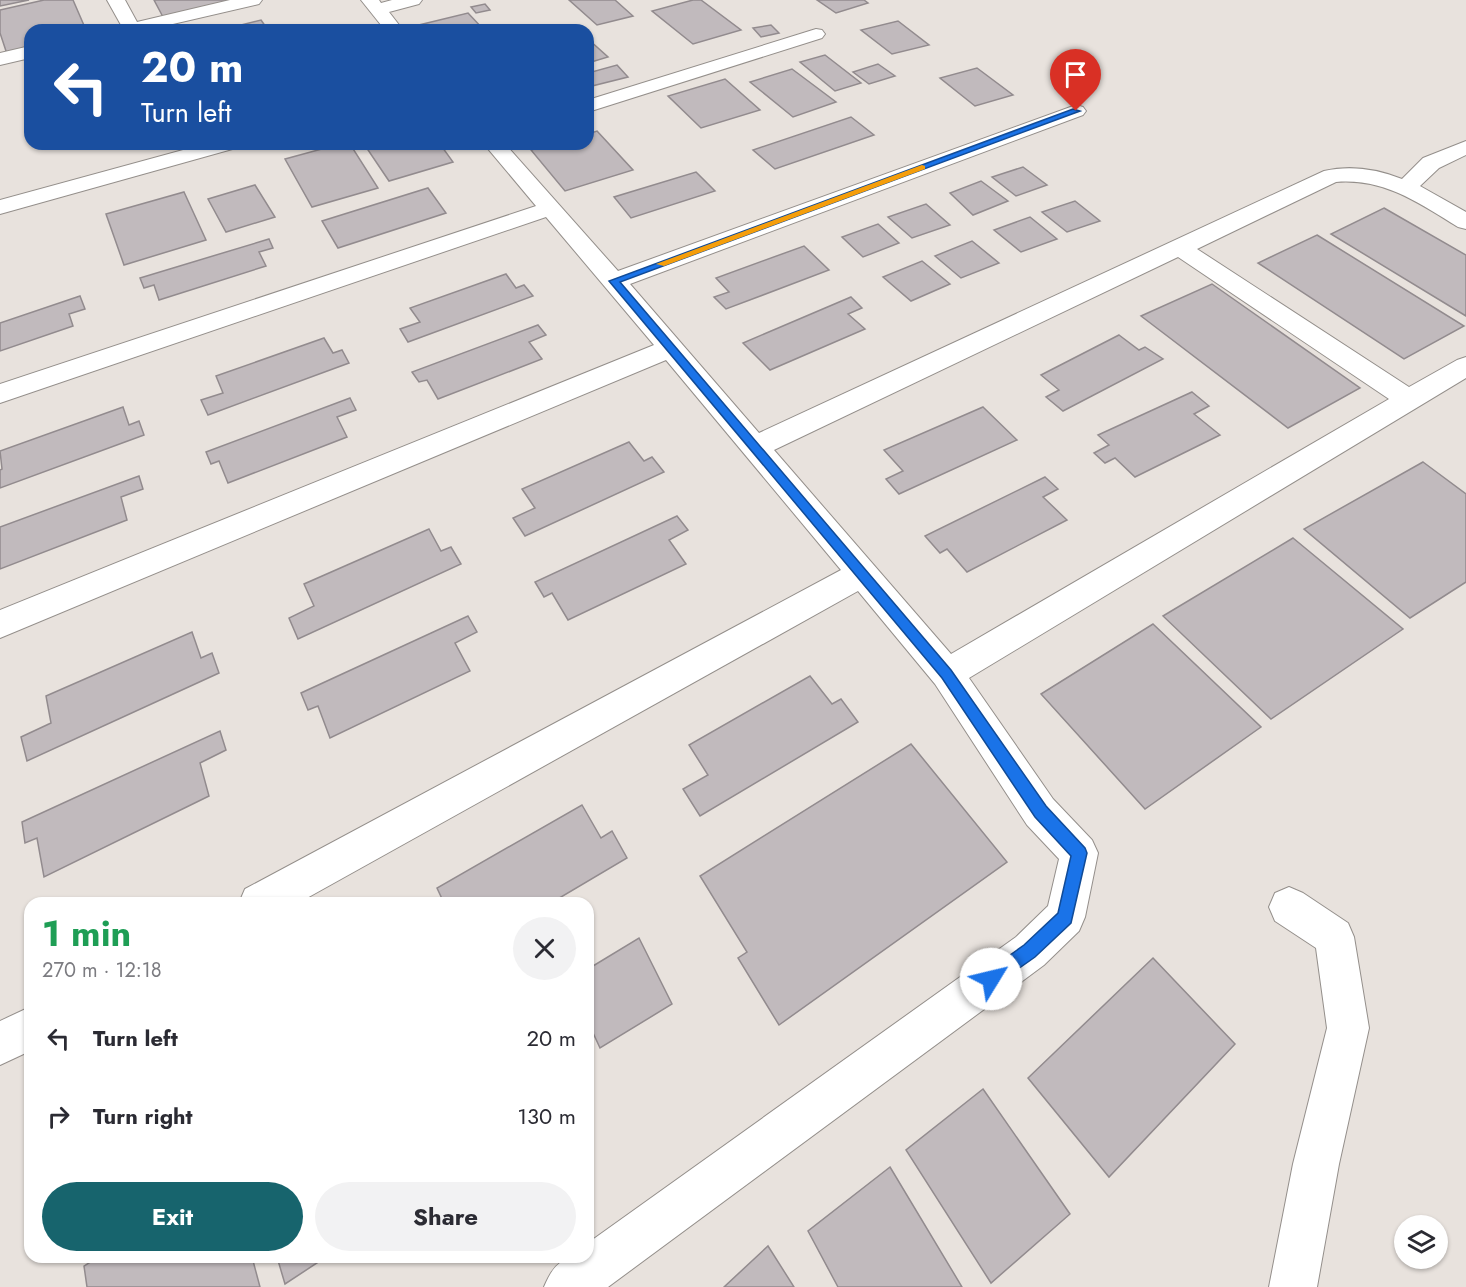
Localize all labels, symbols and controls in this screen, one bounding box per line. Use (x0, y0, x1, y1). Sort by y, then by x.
text: 20 m (141, 37, 243, 98)
icon: left (42, 48, 120, 126)
pin (1050, 49, 1101, 111)
icon: arrive (1059, 58, 1092, 91)
text: Turn left (141, 93, 231, 132)
text: 1 min (42, 907, 131, 959)
button: close (513, 917, 576, 980)
position arrow (959, 947, 1023, 1011)
text: 270 m · 12:18 (42, 956, 162, 985)
icon: left (42, 1022, 75, 1055)
text: Turn left (93, 1022, 178, 1054)
text: 20 m (527, 1022, 576, 1054)
icon: right (42, 1100, 75, 1133)
text: Turn right (93, 1100, 193, 1132)
text: 130 m (517, 1100, 576, 1132)
button: Exit (42, 1182, 303, 1251)
button: Share (315, 1182, 576, 1251)
map controls (1394, 1215, 1448, 1269)
button: layers (1394, 1215, 1448, 1269)

